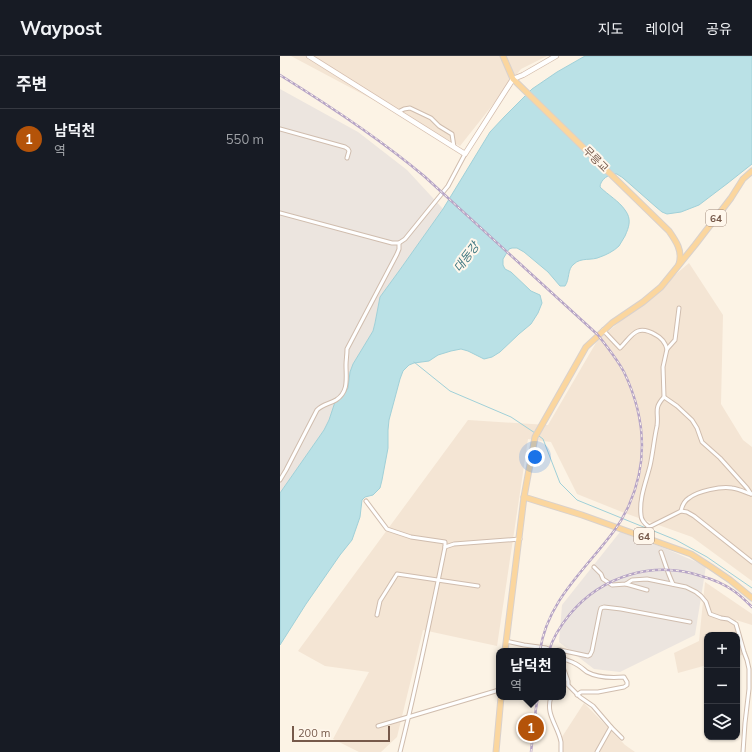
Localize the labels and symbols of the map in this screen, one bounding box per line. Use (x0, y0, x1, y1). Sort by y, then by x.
street label: 무릉교 (580, 143, 612, 175)
road number: 64 (706, 210, 726, 226)
water label: 대동강 (450, 238, 483, 275)
your location (525, 447, 545, 467)
road number: 64 (634, 528, 654, 544)
pin: 1 (518, 713, 544, 743)
scale bar (292, 724, 390, 743)

